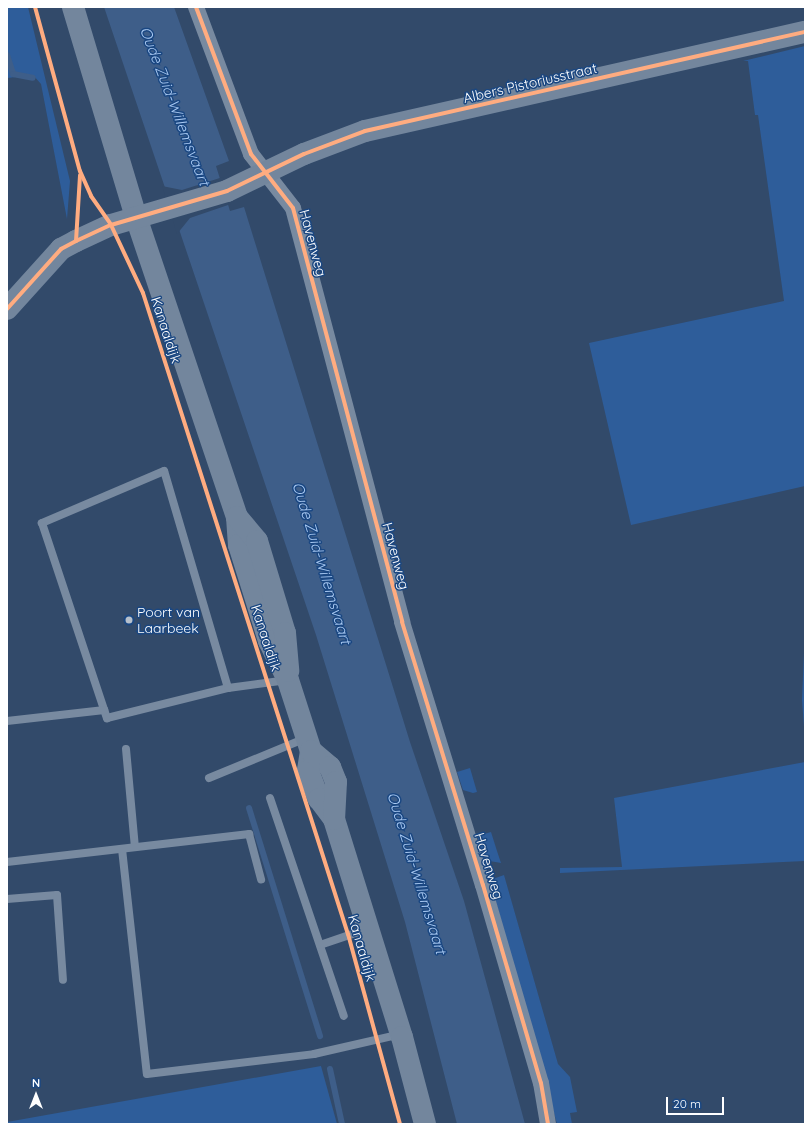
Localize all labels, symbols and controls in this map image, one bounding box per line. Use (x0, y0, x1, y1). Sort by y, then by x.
water label: Oude Zuid-Willemsvaart (136, 24, 214, 188)
street label: Albers Pistoriusstraat (461, 59, 599, 107)
street label: Havenweg (296, 208, 330, 278)
street label: Kanaaldijk (147, 295, 185, 365)
water label: Oude Zuid-Willemsvaart (289, 480, 355, 646)
street label: Havenweg (379, 521, 413, 591)
street label: Kanaaldijk (247, 603, 285, 673)
place label: Poort van Laarbeek (137, 604, 200, 636)
marker: Poort van Laarbeek (124, 615, 134, 625)
water label: Oude Zuid-Willemsvaart (384, 790, 450, 956)
street label: Havenweg (471, 831, 507, 901)
street label: Kanaaldijk (344, 913, 380, 983)
north arrow (16, 1075, 56, 1115)
text: N (32, 1076, 40, 1090)
scale bar (668, 1089, 726, 1115)
text: 20 m (673, 1096, 701, 1111)

